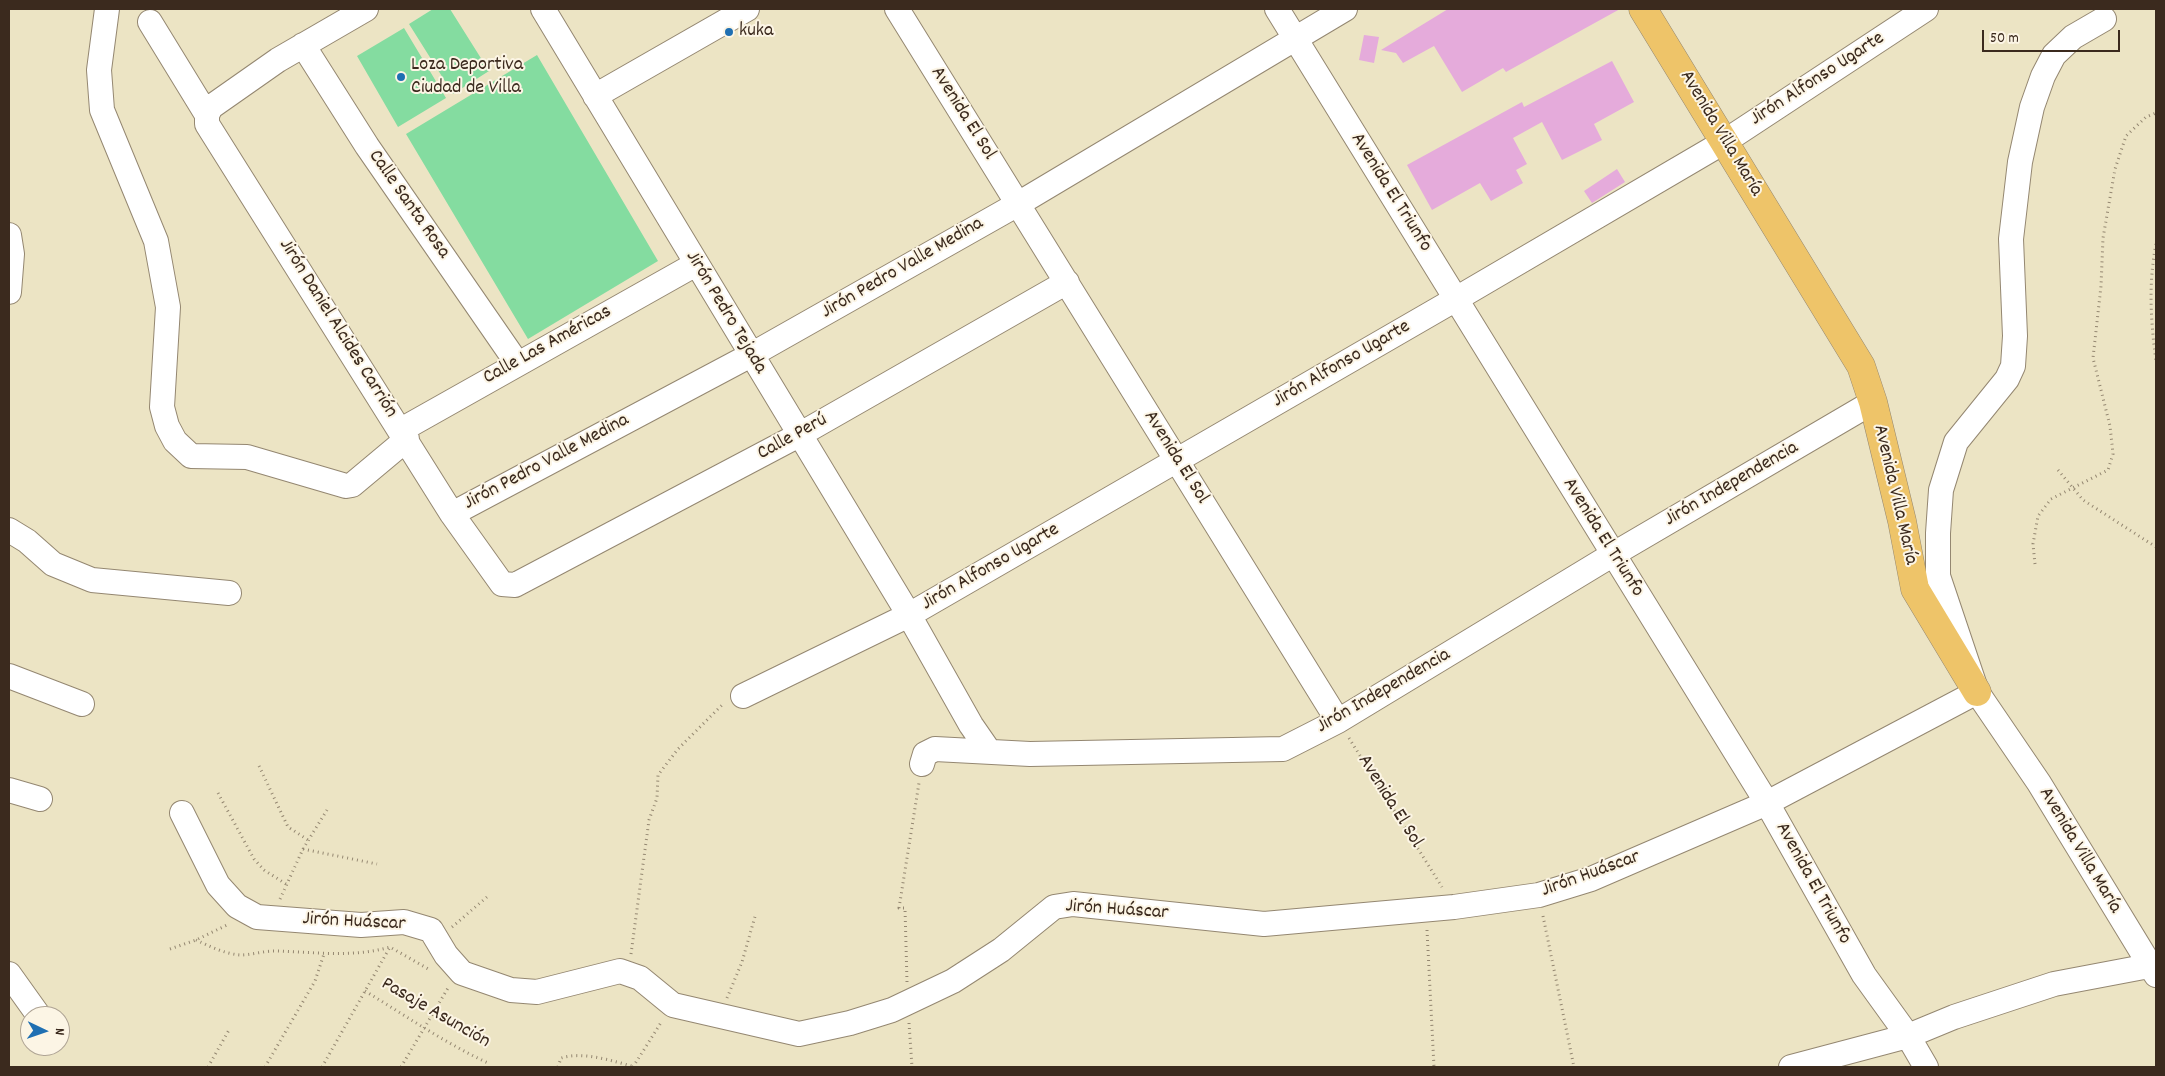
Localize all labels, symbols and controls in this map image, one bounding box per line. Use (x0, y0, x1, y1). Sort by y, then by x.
place label: kuka (739, 20, 773, 44)
scale bar (1985, 20, 2122, 52)
marker: kuka (723, 26, 735, 38)
street label: Jirón Alfonso Ugarte (1746, 28, 1890, 132)
text: 50 m (1990, 28, 2019, 50)
place label: Loza Deportiva Ciudad de Villa (411, 54, 523, 101)
street label: Avenida El Sol (924, 63, 1000, 165)
street label: Avenida Villa María (1673, 67, 1767, 201)
marker: Loza Deportiva Ciudad de Villa (395, 71, 407, 83)
street label: Avenida El Triunfo (1344, 129, 1436, 257)
street label: Calle Santa Rosa (362, 146, 454, 264)
street label: Jirón Pedro Valle Medina (818, 213, 988, 325)
street label: Jirón Daniel Alcides Carrión (272, 235, 402, 423)
street label: Jirón Pedro Tejada (679, 247, 771, 379)
street label: Calle Las Américas (480, 301, 616, 391)
street label: Jirón Alfonso Ugarte (1269, 316, 1415, 414)
street label: Avenida El Sol (1137, 407, 1213, 509)
street label: Jirón Pedro Valle Medina (460, 409, 634, 517)
street label: Calle Perú (754, 409, 832, 467)
street label: Avenida Villa María (1866, 423, 1922, 567)
street label: Jirón Independencia (1661, 437, 1803, 533)
street label: Avenida El Triunfo (1556, 474, 1648, 602)
street label: Jirón Alfonso Ugarte (918, 519, 1064, 617)
street label: Jirón Independencia (1313, 644, 1455, 740)
street label: Avenida El Sol (1351, 751, 1427, 853)
street label: Avenida Villa María (2032, 784, 2126, 918)
street label: Avenida El Triunfo (1769, 819, 1855, 949)
street label: Jirón Huáscar (1538, 846, 1644, 904)
street label: Jirón Huáscar (1065, 895, 1169, 927)
street label: Jirón Huáscar (302, 908, 406, 938)
street label: Pasaje Asunción (376, 973, 494, 1055)
north arrow (20, 1006, 70, 1056)
text: N (49, 1028, 69, 1036)

